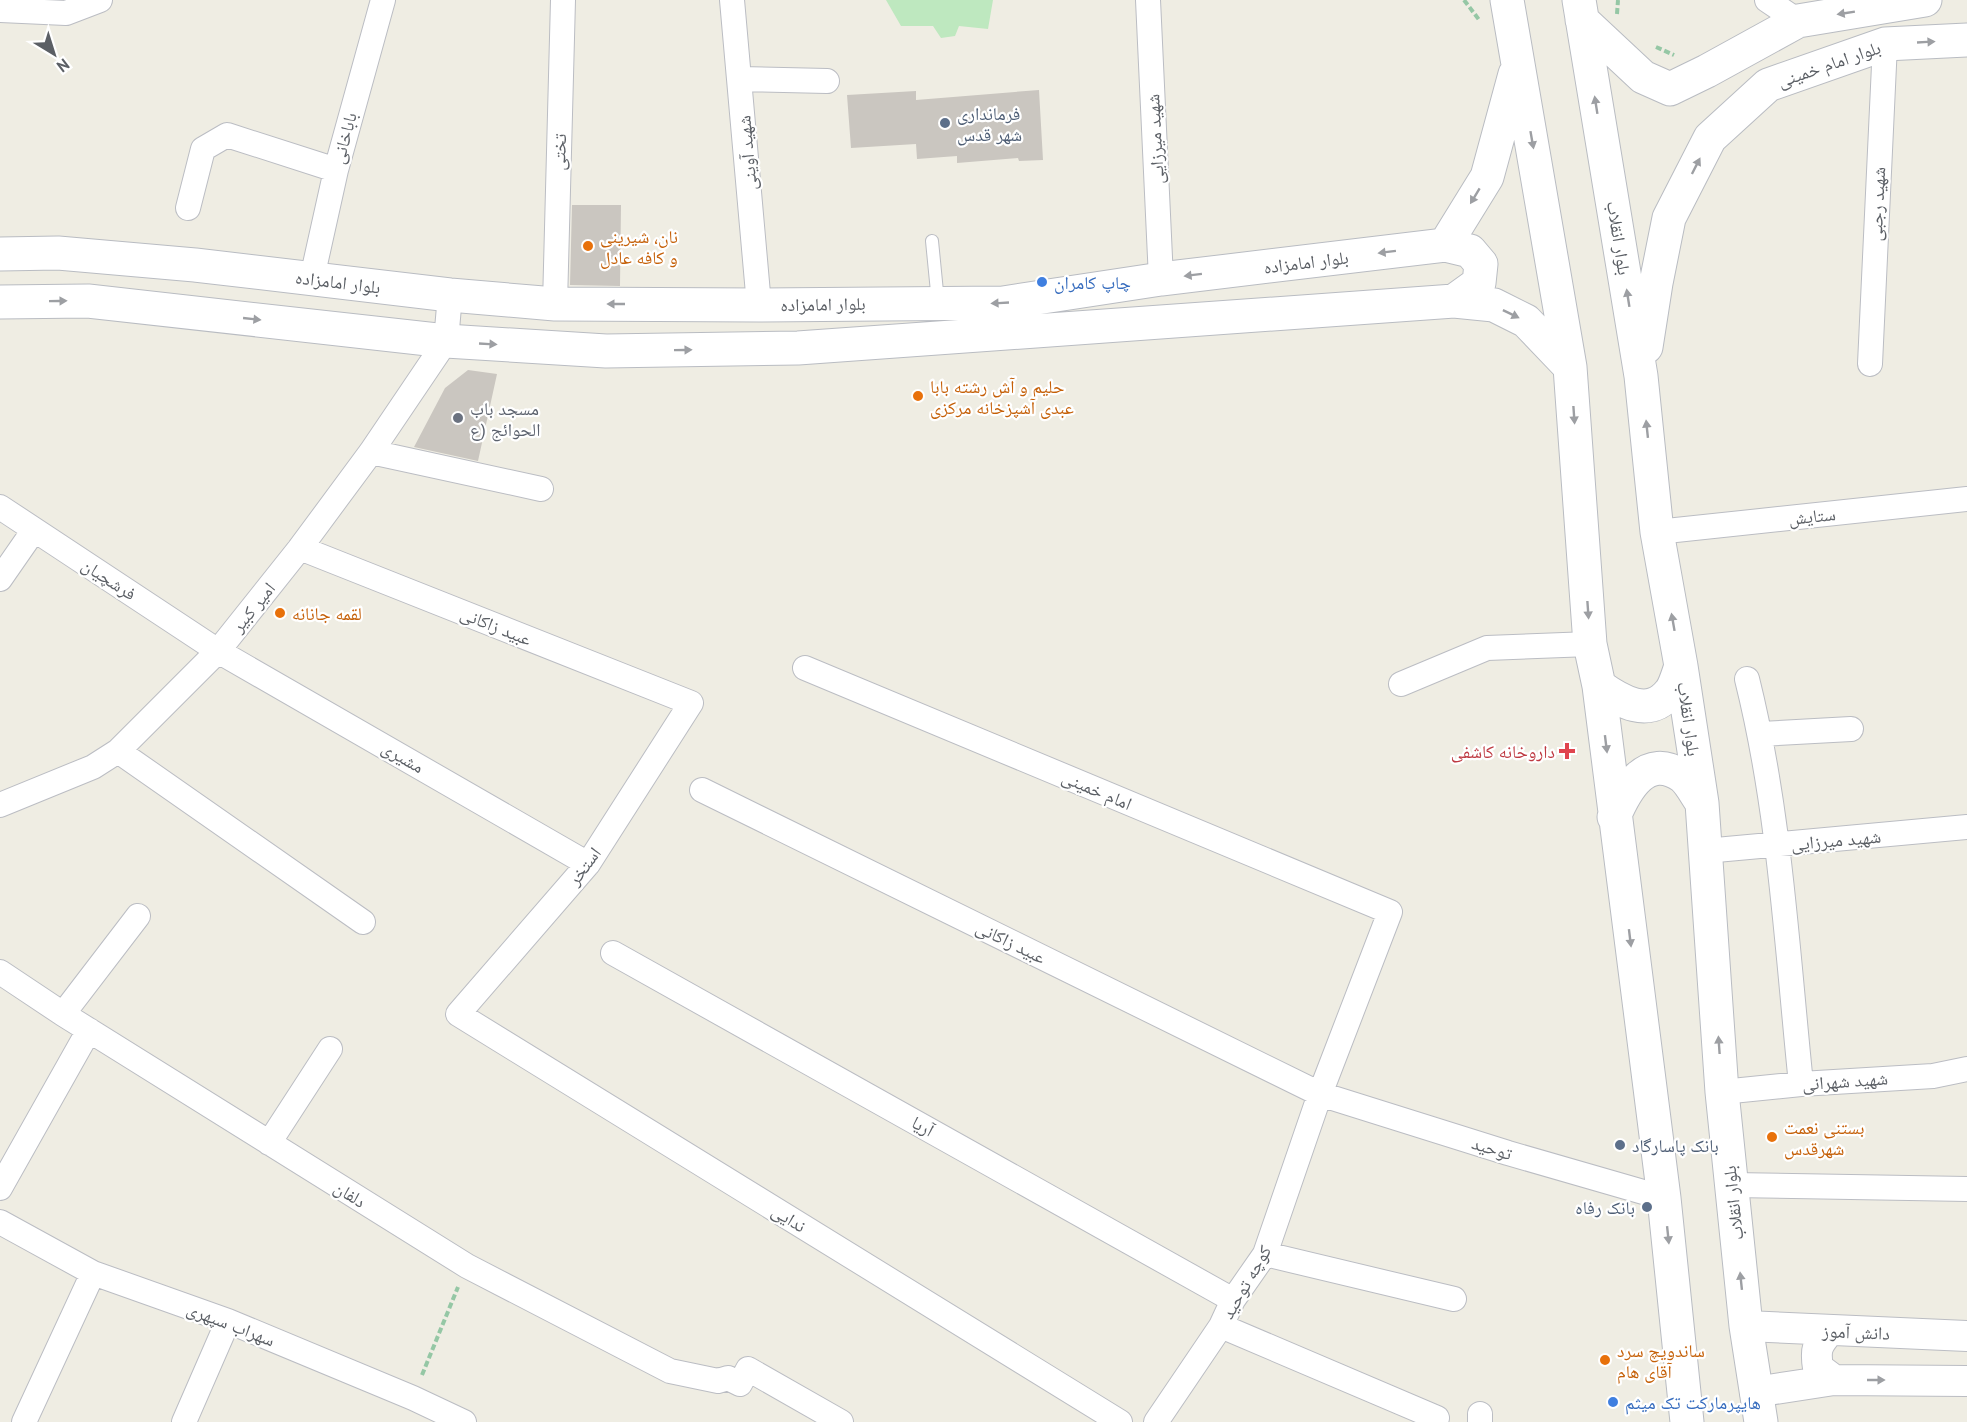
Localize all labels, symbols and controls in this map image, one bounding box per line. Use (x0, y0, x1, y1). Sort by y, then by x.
one-way arrow (1837, 9, 1856, 18)
north arrow (24, 24, 84, 84)
street label: بلوار امام خمینی (1774, 36, 1884, 93)
one-way arrow (1916, 38, 1935, 47)
text: N (53, 55, 74, 77)
street label: شهید میرزایی (1141, 93, 1169, 185)
one-way arrow (1592, 96, 1601, 115)
place label: فرمانداری شهر قدس (957, 102, 1022, 146)
street label: باباخانی (326, 110, 362, 166)
street label: شهید آوینی (732, 115, 762, 191)
marker: فرمانداری شهر قدس (938, 116, 952, 130)
one-way arrow (1527, 130, 1536, 149)
street label: تختی (547, 133, 571, 171)
one-way arrow (1690, 157, 1700, 175)
street label: شهید رجبی (1864, 166, 1890, 242)
one-way arrow (1470, 188, 1481, 204)
street label: بلوار انقلاب (1602, 199, 1636, 277)
place label: نان، شیرینی و کافه عادل (600, 225, 678, 269)
marker: نان، شیرینی و کافه عادل (581, 239, 595, 253)
street label: بلوار امامزاده (1262, 245, 1350, 279)
one-way arrow (1377, 247, 1396, 257)
street label: بلوار امامزاده (294, 265, 382, 299)
one-way arrow (1184, 270, 1203, 280)
place label: چاپ کامران (1054, 271, 1131, 294)
marker: چاپ کامران (1035, 275, 1049, 289)
one-way arrow (1624, 288, 1633, 307)
street label: بلوار امامزاده (780, 292, 866, 316)
one-way arrow (49, 296, 68, 306)
one-way arrow (991, 298, 1010, 307)
one-way arrow (607, 299, 626, 309)
one-way arrow (1502, 309, 1519, 318)
one-way arrow (243, 315, 262, 324)
one-way arrow (479, 339, 498, 349)
one-way arrow (673, 345, 692, 354)
place label: حلیم و آش رشته بابا عبدی آشپزخانه مرکزی (930, 375, 1074, 419)
marker: حلیم و آش رشته بابا عبدی آشپزخانه مرکزی (911, 389, 925, 403)
place label: مسجد باب الحوائج (ع (470, 397, 540, 442)
one-way arrow (1569, 406, 1579, 425)
marker: مسجد باب الحوائج (ع (451, 411, 465, 425)
one-way arrow (1642, 419, 1652, 438)
street label: ستایش (1787, 502, 1837, 530)
street label: فرشچیان (77, 553, 141, 605)
street label: امیر کبیر (225, 577, 280, 637)
one-way arrow (1583, 600, 1592, 619)
street label: عبید زاکانی (457, 601, 535, 651)
place label: لقمه جانانه (292, 602, 362, 625)
marker: لقمه جانانه (273, 606, 287, 620)
one-way arrow (1668, 612, 1677, 631)
street label: بلوار انقلاب (1672, 680, 1706, 758)
one-way arrow (1601, 735, 1611, 754)
street label: مشیری (378, 736, 428, 778)
place label: داروخانه کاشفی (1451, 740, 1555, 763)
marker: داروخانه کاشفی (1560, 744, 1574, 758)
street label: امام خمینی (1058, 765, 1135, 816)
street label: شهید میرزایی (1790, 825, 1882, 855)
street label: استخر (562, 842, 606, 890)
street label: عبید زاکانی (972, 915, 1050, 969)
one-way arrow (1626, 928, 1635, 947)
one-way arrow (1714, 1036, 1723, 1055)
street label: شهید شهرانی (1801, 1067, 1889, 1095)
street label: آریا (908, 1111, 939, 1142)
place label: بستنی نعمت شهرقدس (1784, 1116, 1864, 1160)
marker: بستنی نعمت شهرقدس (1765, 1130, 1779, 1144)
street label: توحید (1469, 1131, 1515, 1165)
place label: بانک پاسارگاد (1632, 1134, 1719, 1157)
marker: بانک پاسارگاد (1613, 1138, 1627, 1152)
street label: بلوار انقلاب (1718, 1165, 1748, 1241)
street label: دلفان (330, 1175, 370, 1213)
place label: بانک رفاه (1575, 1196, 1635, 1219)
street label: ندایی (768, 1199, 811, 1237)
marker: بانک رفاه (1640, 1200, 1654, 1214)
one-way arrow (1663, 1226, 1673, 1245)
street label: کوچه توحید (1216, 1241, 1277, 1323)
one-way arrow (1736, 1271, 1746, 1290)
street label: سهراب سپهری (184, 1297, 278, 1351)
street label: دانش آموز (1821, 1319, 1890, 1345)
place label: ساندویچ سرد آقای هام (1617, 1339, 1705, 1384)
marker: ساندویچ سرد آقای هام (1598, 1353, 1612, 1367)
one-way arrow (1866, 1375, 1885, 1385)
place label: هایپرمارکت تک میثم (1625, 1391, 1761, 1415)
marker: هایپرمارکت تک میثم (1606, 1395, 1620, 1409)

